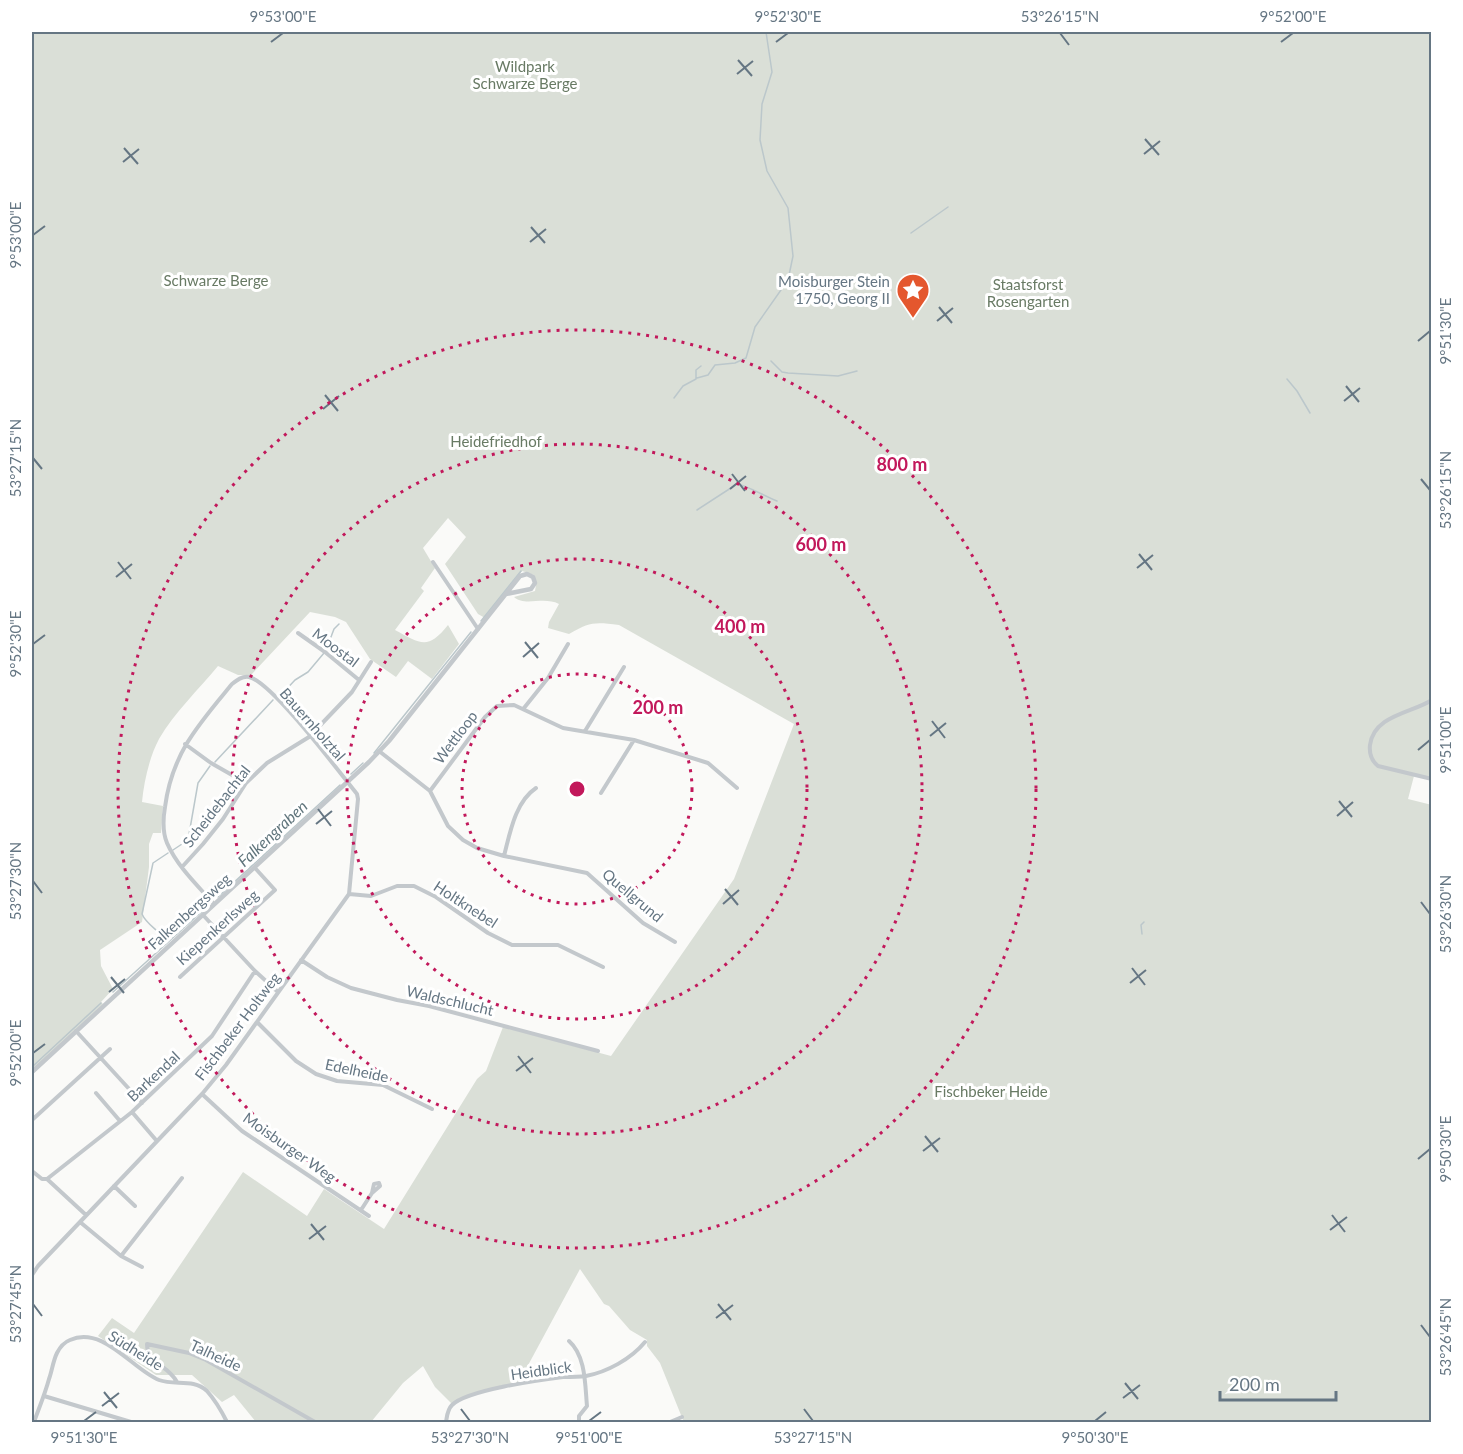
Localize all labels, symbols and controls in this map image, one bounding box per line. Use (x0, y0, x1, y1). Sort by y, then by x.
text: 9°53'00"E (250, 7, 317, 25)
text: 9°52'30"E (755, 7, 822, 25)
text: 53°26'15"N (1021, 7, 1099, 25)
text: 9°52'00"E (1260, 7, 1327, 25)
park label: Wildpark Schwarze Berge (473, 57, 578, 92)
text: 9°53'00"E (6, 202, 24, 269)
park label: Schwarze Berge (164, 271, 269, 289)
place label: Moisburger Stein 1750, Georg II (778, 272, 890, 307)
place icon: Moisburger Stein 1750, Georg II (895, 272, 931, 319)
park label: Staatsforst Rosengarten (987, 275, 1069, 310)
text: 9°51'30"E (1436, 298, 1454, 365)
text: 53°27'15"N (6, 419, 24, 497)
park label: Heidefriedhof (450, 432, 543, 450)
text: 53°26'15"N (1436, 451, 1454, 529)
text: 800 m (877, 453, 927, 475)
text: 600 m (796, 533, 846, 555)
text: 9°52'30"E (6, 611, 24, 678)
text: 400 m (715, 615, 765, 637)
street label: Moostal (309, 624, 363, 670)
street label: Bauernholztal (276, 684, 350, 764)
text: 200 m (633, 696, 683, 718)
street label: Wettloop (429, 707, 481, 767)
text: 9°51'00"E (1436, 707, 1454, 774)
street label: Scheidebachtal (178, 761, 254, 851)
centre of rings (567, 779, 587, 799)
water label: Falkengraben (233, 796, 311, 870)
text: 53°27'30"N (6, 842, 24, 920)
street label: Quellgrund (599, 864, 667, 926)
street label: Falkenbergsweg (144, 869, 234, 953)
text: 53°26'30"N (1436, 875, 1454, 953)
street label: Holtknebel (431, 877, 501, 931)
street label: Kiepenkerlsweg (172, 885, 262, 969)
street label: Fischbeker Holtweg (191, 968, 284, 1084)
street label: Waldschlucht (405, 981, 496, 1019)
text: 9°52'00"E (6, 1020, 24, 1087)
street label: Barkendal (123, 1047, 183, 1105)
street label: Edelheide (324, 1054, 390, 1086)
park label: Fischbeker Heide (934, 1082, 1048, 1100)
street label: Moisburger Weg (240, 1108, 340, 1186)
text: 9°50'30"E (1436, 1116, 1454, 1183)
text: 53°27'45"N (6, 1265, 24, 1343)
text: 53°26'45"N (1436, 1298, 1454, 1376)
street label: Südheide (105, 1326, 167, 1374)
street label: Talheide (188, 1335, 245, 1375)
street label: Heidblick (509, 1357, 573, 1383)
scale bar (1220, 1364, 1336, 1402)
text: 200 m (1229, 1373, 1280, 1395)
text: 9°51'30"E (51, 1428, 118, 1446)
text: 53°27'30"N (431, 1428, 509, 1446)
text: 9°51'00"E (556, 1428, 623, 1446)
text: 53°27'15"N (774, 1428, 852, 1446)
text: 9°50'30"E (1062, 1428, 1129, 1446)

